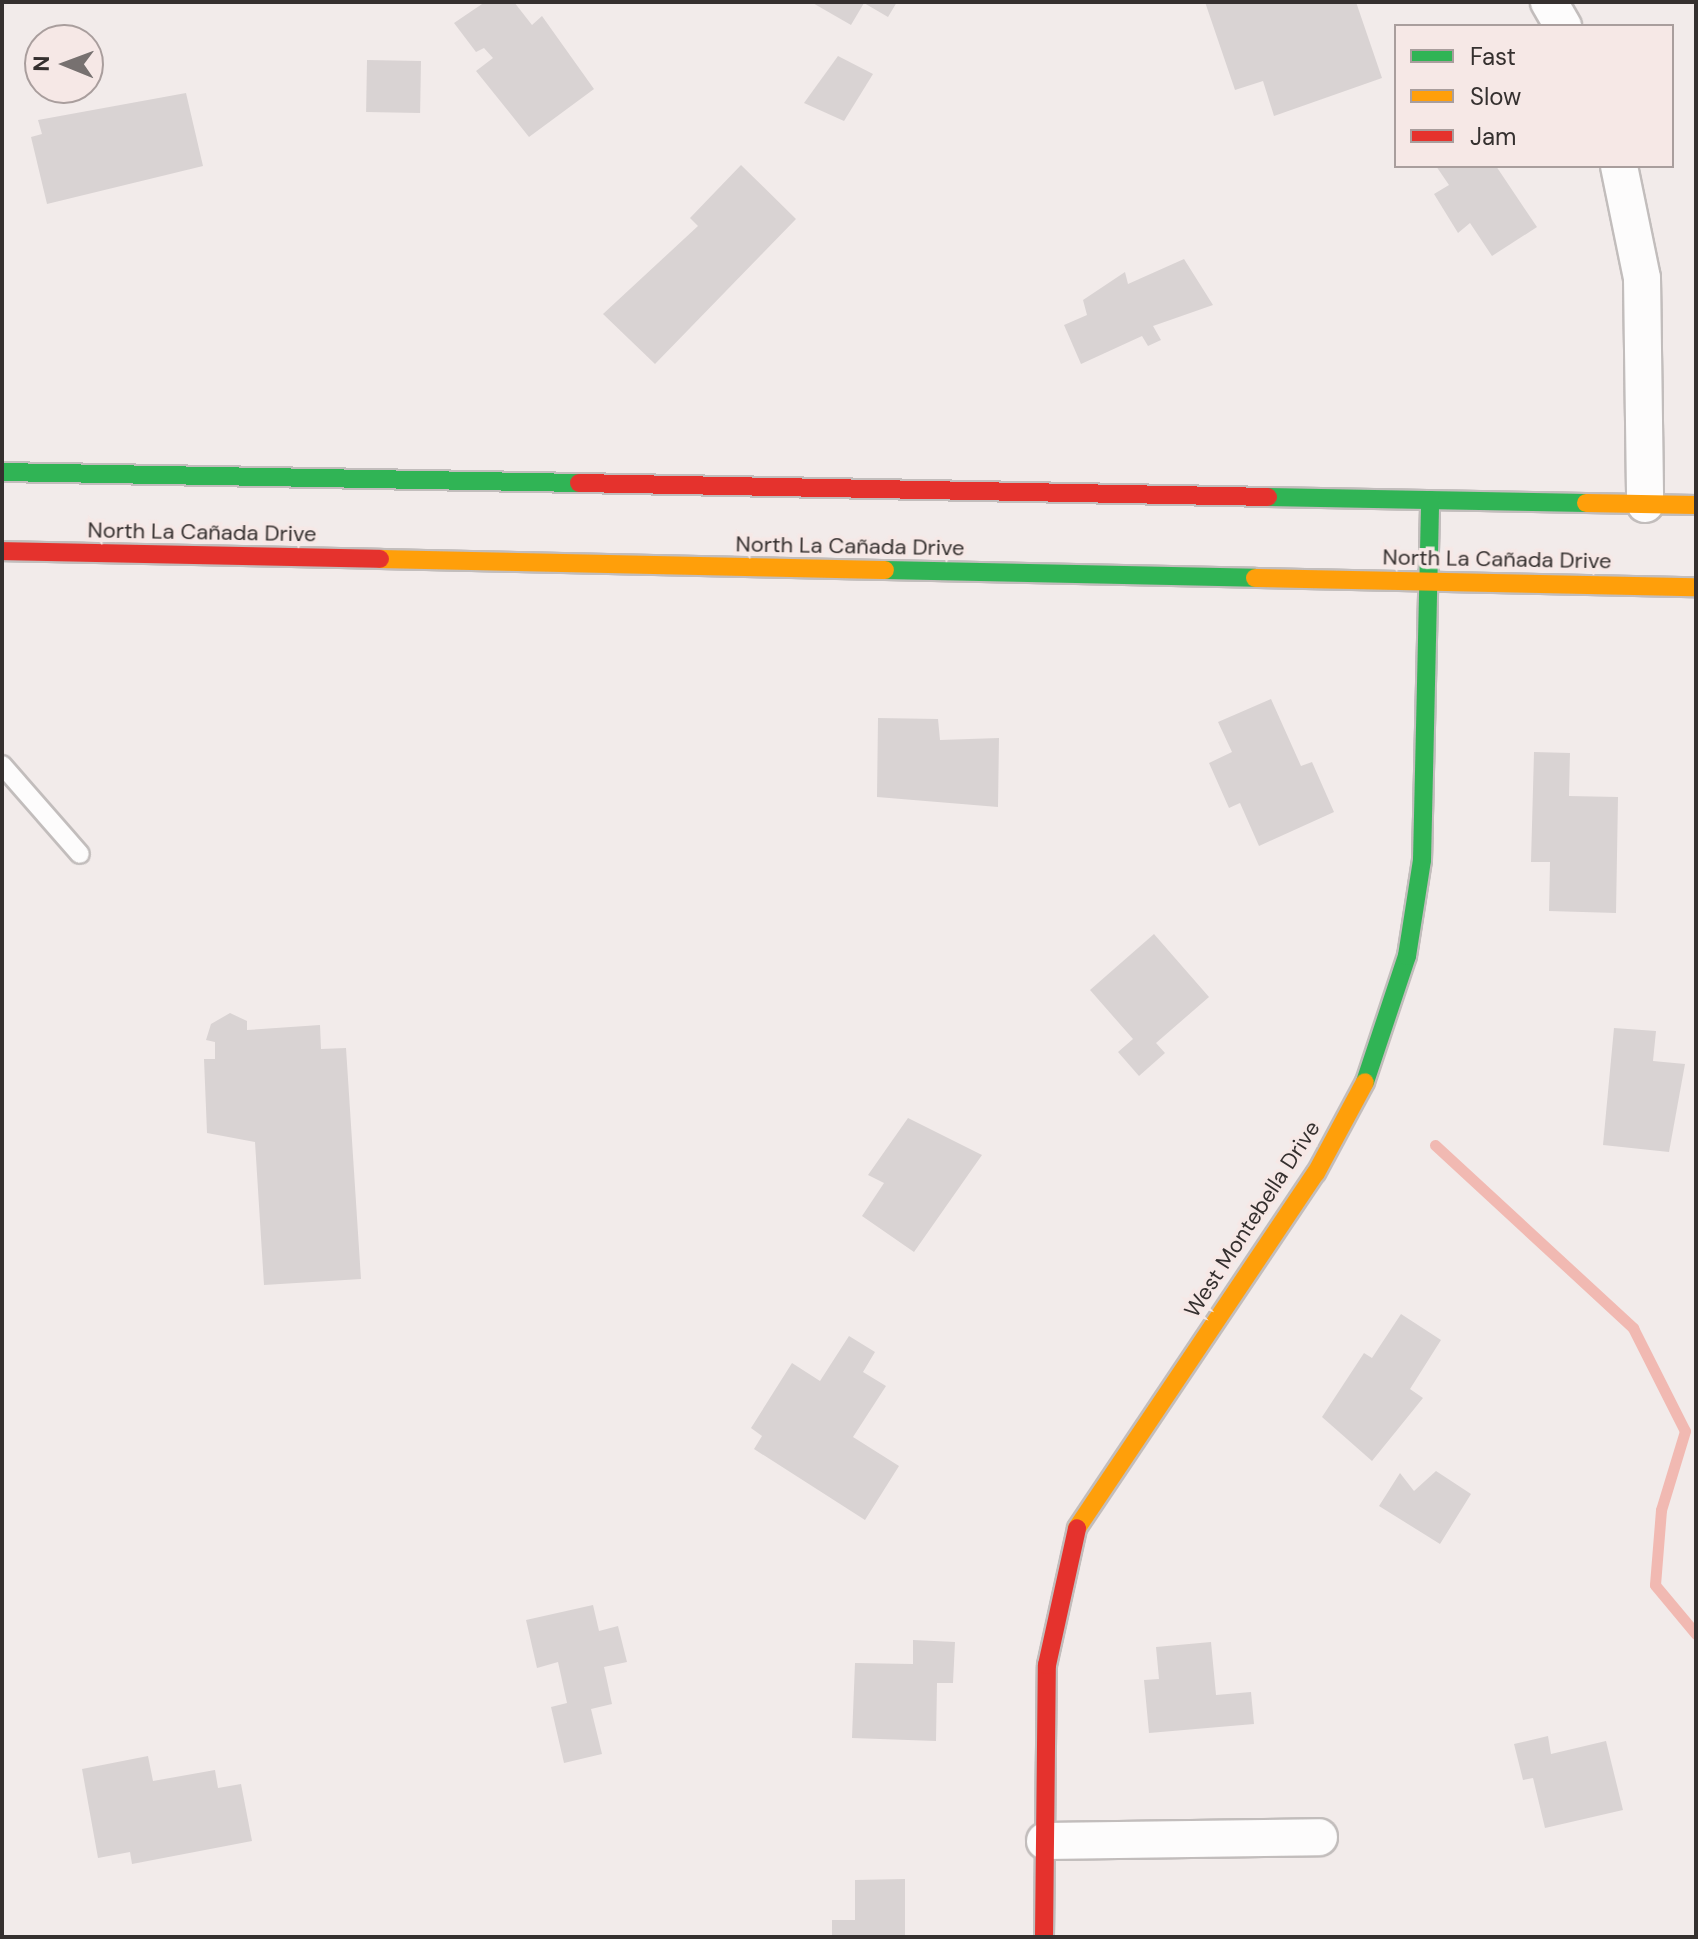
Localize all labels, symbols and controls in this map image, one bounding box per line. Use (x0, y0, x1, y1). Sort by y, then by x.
north arrow (24, 24, 104, 104)
legend (1394, 24, 1674, 168)
text: Fast (1470, 41, 1516, 72)
text: N (27, 55, 56, 72)
text: Slow (1470, 81, 1521, 112)
text: Jam (1470, 121, 1516, 152)
street label: North La Cañada Drive (87, 517, 317, 547)
street label: North La Cañada Drive (735, 531, 965, 561)
street label: North La Cañada Drive (1382, 544, 1612, 574)
street label: West Montebella Drive (1179, 1116, 1325, 1322)

